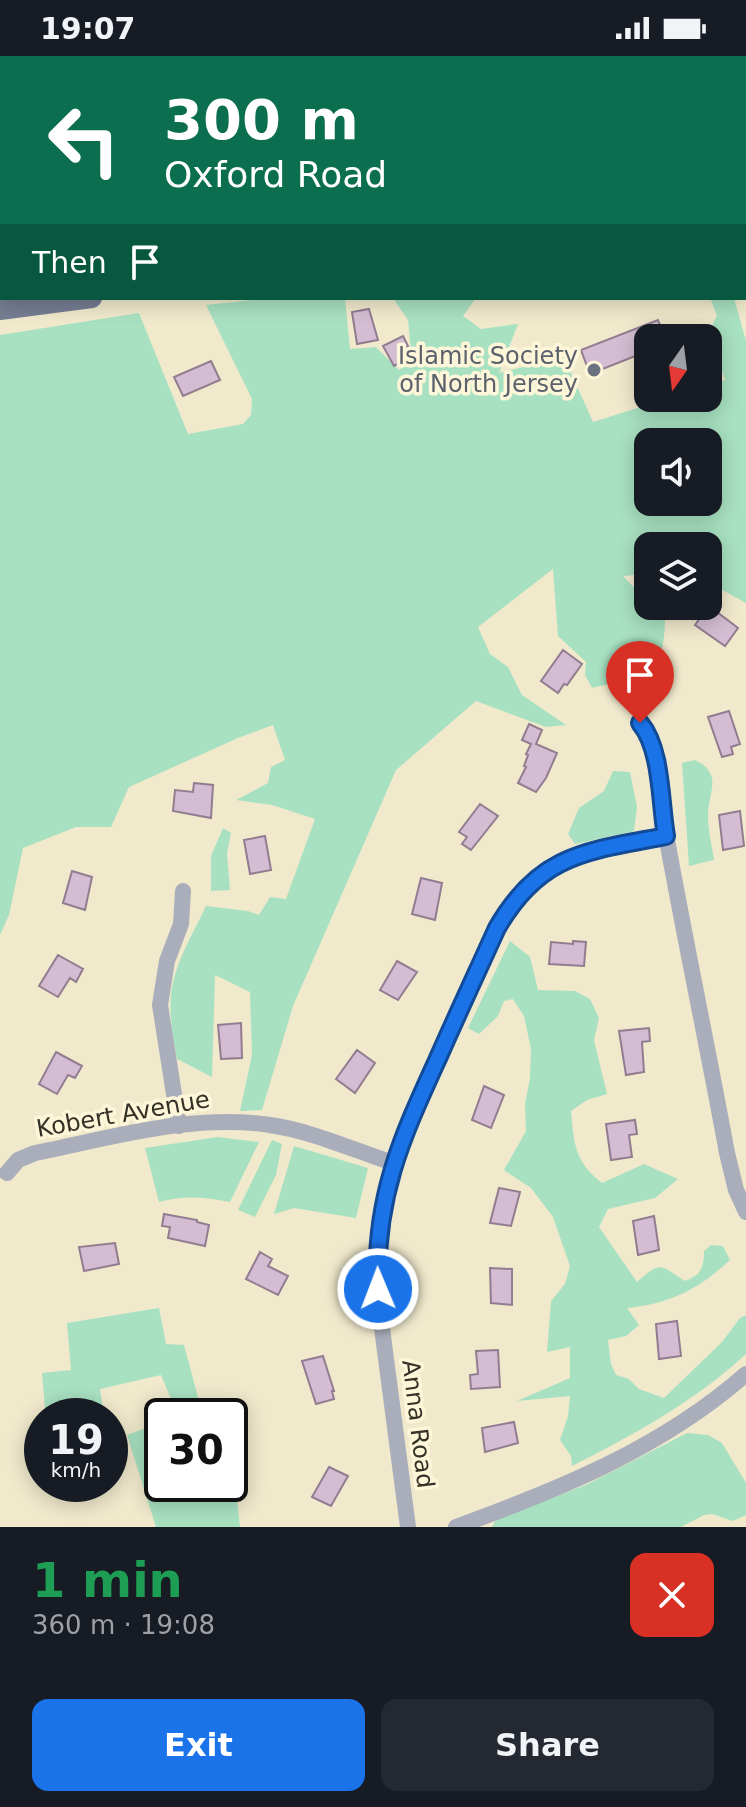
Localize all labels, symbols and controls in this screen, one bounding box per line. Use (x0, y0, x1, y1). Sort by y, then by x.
text: 19:07 (40, 11, 136, 46)
text: 300 m (164, 87, 359, 152)
icon: left (32, 88, 136, 192)
text: Oxford Road (164, 154, 387, 195)
icon: arrive (123, 240, 167, 284)
text: Then (32, 245, 107, 280)
north arrow (634, 324, 722, 412)
map controls (634, 324, 722, 620)
place label: Islamic Society of North Jersey (398, 342, 578, 398)
marker: Islamic Society of North Jersey (585, 361, 603, 379)
button: sound (634, 428, 722, 516)
button: layers (634, 532, 722, 620)
pin (606, 641, 674, 723)
icon: arrive (618, 653, 662, 697)
street label: Kobert Avenue (34, 1085, 212, 1143)
position arrow (336, 1247, 420, 1331)
street label: Anna Road (396, 1358, 440, 1490)
speed limit sign: 30 (144, 1398, 248, 1502)
text: 19 (48, 1417, 104, 1463)
text: km/h (51, 1458, 101, 1482)
text: 1 min (32, 1552, 183, 1608)
button: close (630, 1553, 714, 1637)
text: 360 m · 19:08 (32, 1610, 215, 1640)
button: Exit (32, 1699, 365, 1791)
button: Share (381, 1699, 714, 1791)

